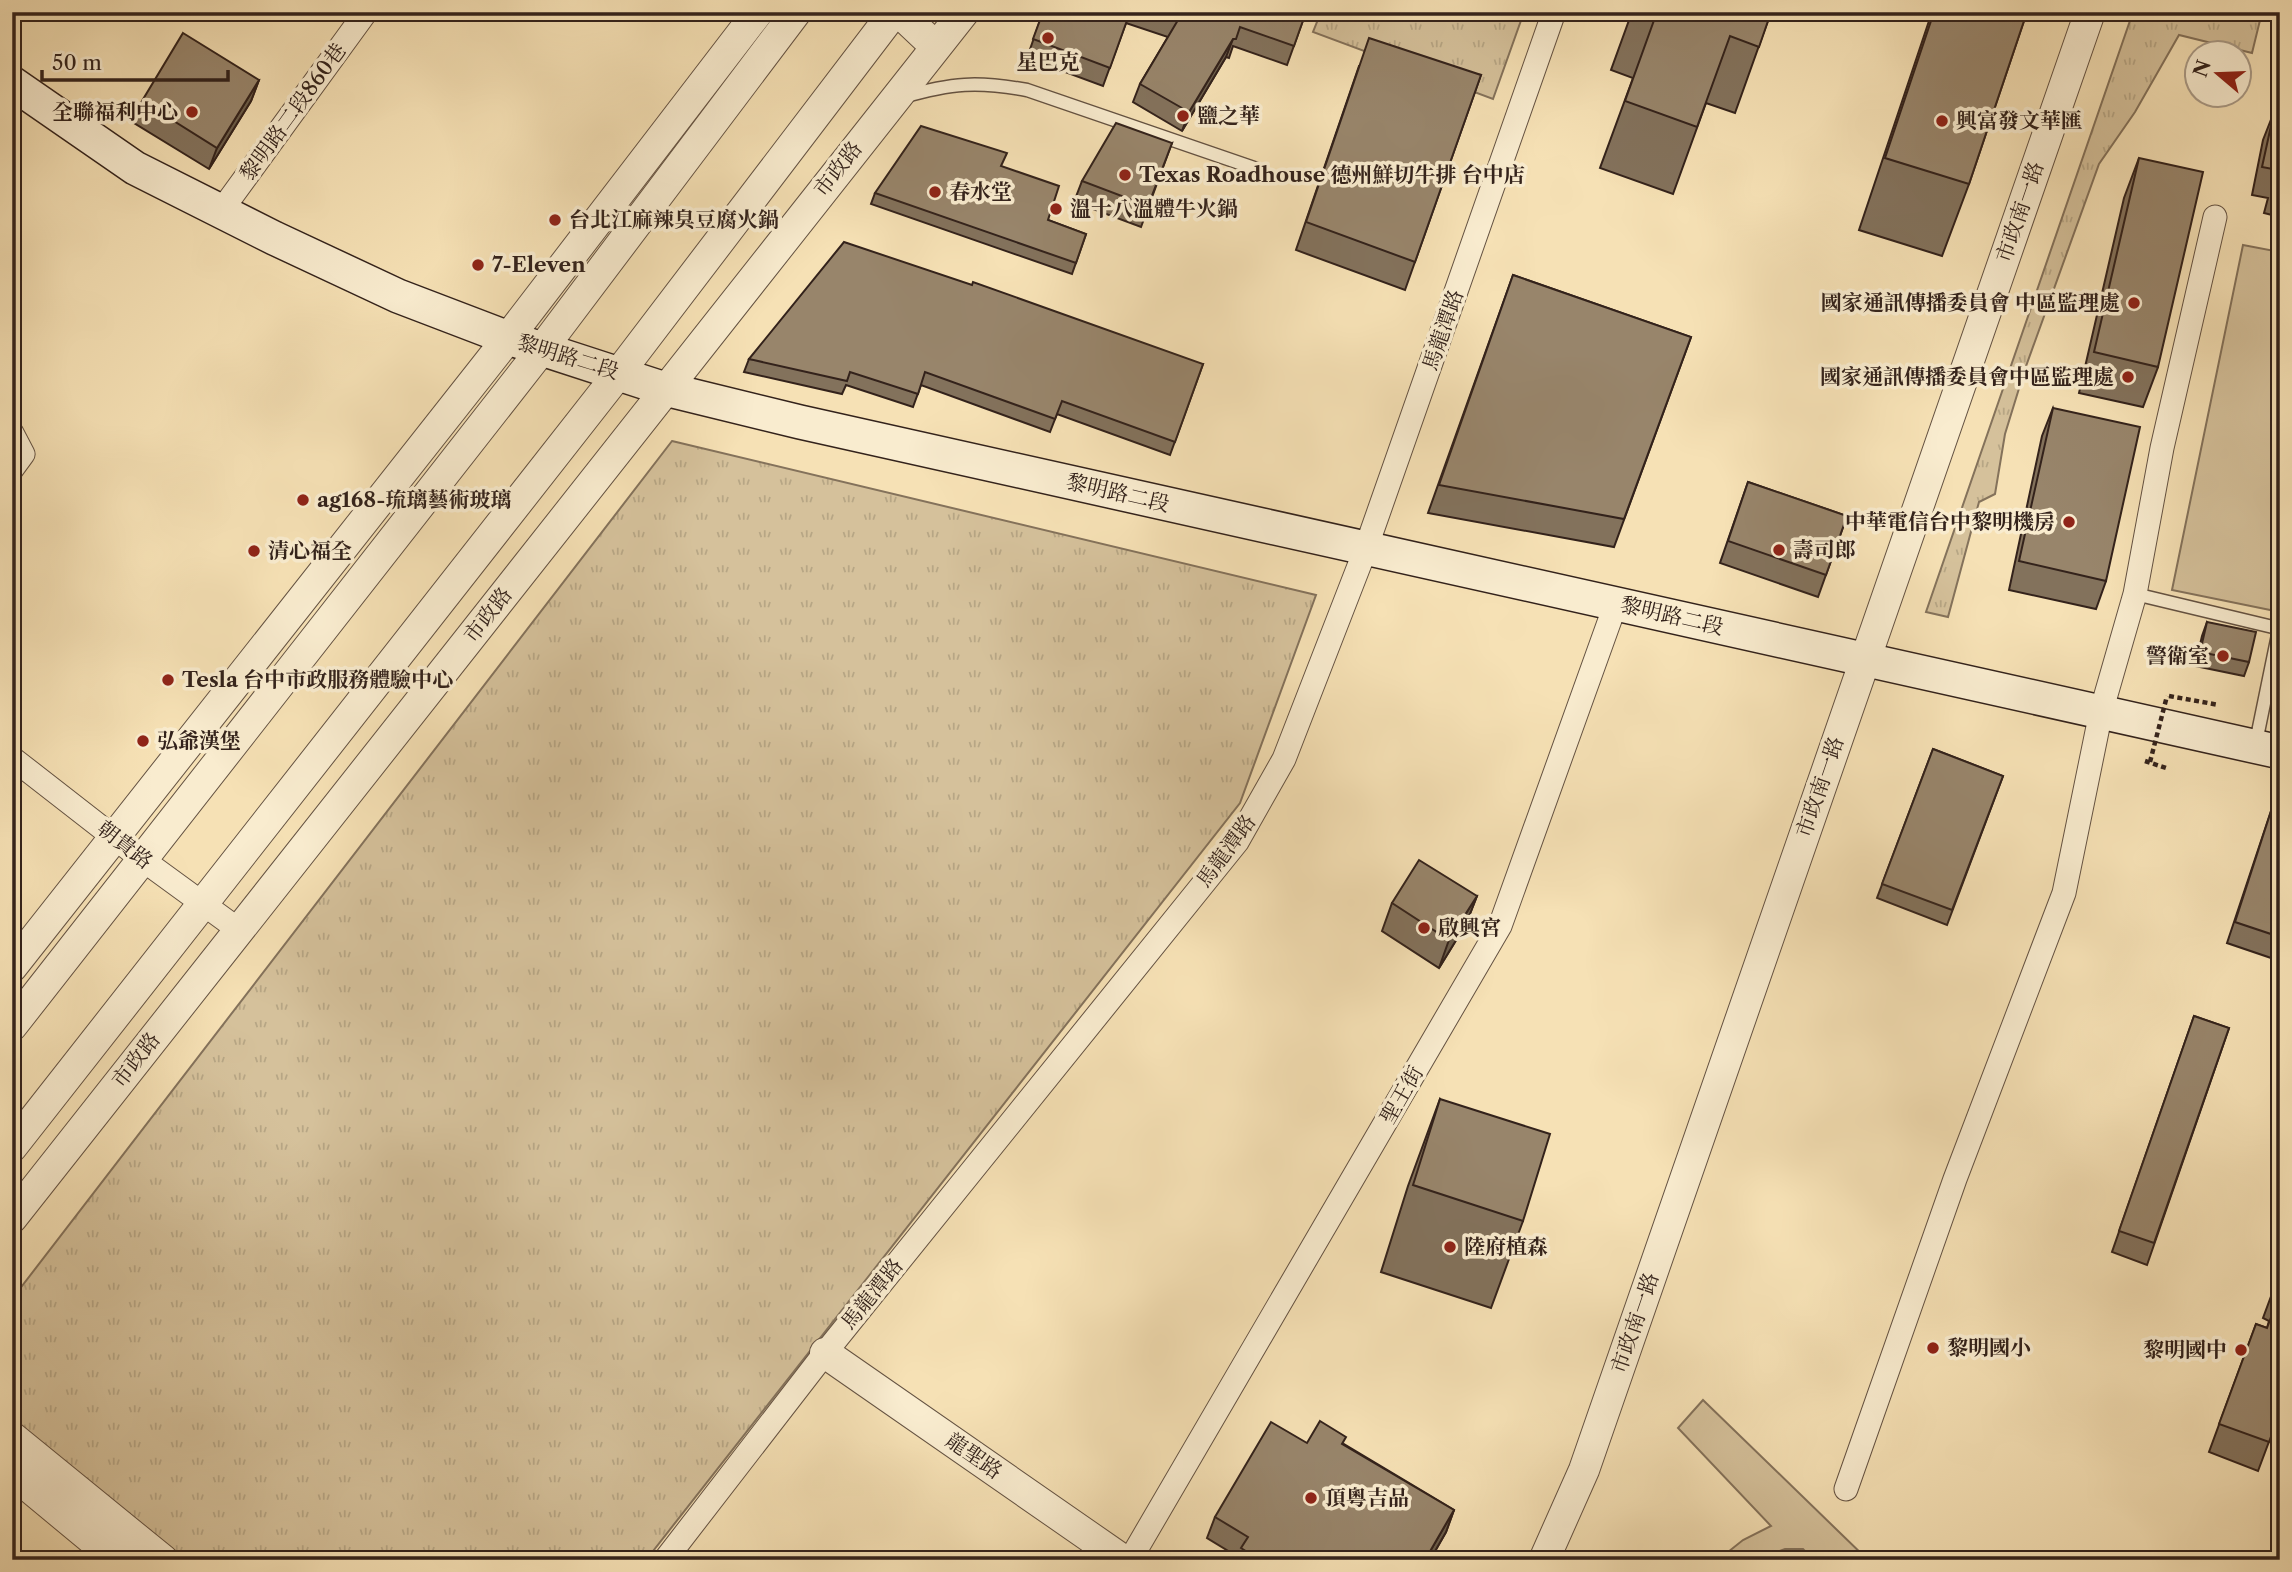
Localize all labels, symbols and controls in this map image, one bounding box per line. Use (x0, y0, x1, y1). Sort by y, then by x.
marker: 星巴克 (1040, 30, 1056, 46)
scale bar (42, 38, 228, 82)
street label: 黎明路二段860巷 (234, 38, 351, 185)
north arrow (2184, 38, 2254, 108)
place label: 星巴克 (1017, 49, 1080, 74)
text: 50 m (52, 50, 102, 75)
text: N (2189, 57, 2216, 80)
place label: 全聯福利中心 (52, 99, 178, 124)
place label: 鹽之華 (1197, 103, 1260, 128)
marker: 全聯福利中心 (184, 104, 200, 120)
marker: 鹽之華 (1175, 108, 1191, 124)
place label: 興富發文華匯 (1956, 108, 2082, 133)
marker: 興富發文華匯 (1934, 113, 1950, 129)
street label: 市政路 (808, 136, 867, 201)
street label: 市政南一路 (1991, 158, 2048, 266)
place label: Texas Roadhouse 德州鮮切牛排 台中店 (1139, 162, 1525, 187)
marker: Texas Roadhouse 德州鮮切牛排 台中店 (1117, 167, 1133, 183)
place label: 春水堂 (949, 179, 1012, 204)
marker: 春水堂 (927, 184, 943, 200)
place label: 溫十八溫體牛火鍋 (1070, 196, 1238, 221)
marker: 溫十八溫體牛火鍋 (1048, 201, 1064, 217)
place label: 台北江麻辣臭豆腐火鍋 (569, 207, 779, 232)
marker: 台北江麻辣臭豆腐火鍋 (547, 212, 563, 228)
place label: 7-Eleven (492, 252, 586, 277)
marker: 7-Eleven (470, 257, 486, 273)
street label: 馬龍潭路 (1417, 286, 1468, 374)
place label: 國家通訊傳播委員會 中區監理處 (1821, 290, 2120, 315)
marker: 國家通訊傳播委員會 中區監理處 (2126, 295, 2142, 311)
street label: 黎明路二段 (514, 329, 622, 384)
place label: 國家通訊傳播委員會中區監理處 (1820, 364, 2114, 389)
marker: 國家通訊傳播委員會中區監理處 (2120, 369, 2136, 385)
street label: 黎明路二段 (1064, 469, 1172, 517)
place label: ag168-琉璃藝術玻璃 (317, 487, 511, 512)
marker: ag168-琉璃藝術玻璃 (295, 492, 311, 508)
place label: 中華電信台中黎明機房 (1845, 509, 2055, 534)
marker: 中華電信台中黎明機房 (2061, 514, 2077, 530)
place label: 壽司郎 (1793, 537, 1856, 562)
place label: 清心福全 (268, 538, 352, 563)
marker: 壽司郎 (1771, 542, 1787, 558)
marker: 清心福全 (246, 543, 262, 559)
street label: 市政路 (458, 582, 517, 647)
street label: 黎明路二段 (1618, 592, 1726, 640)
place label: 警衛室 (2146, 643, 2209, 668)
marker: 警衛室 (2215, 648, 2231, 664)
place label: Tesla 台中市政服務體驗中心 (182, 667, 453, 692)
marker: Tesla 台中市政服務體驗中心 (160, 672, 176, 688)
place label: 弘爺漢堡 (157, 728, 241, 753)
marker: 弘爺漢堡 (135, 733, 151, 749)
street label: 市政南一路 (1791, 733, 1848, 841)
street label: 馬龍潭路 (1191, 809, 1260, 892)
street label: 朝貴路 (93, 815, 158, 874)
place label: 啟興宮 (1438, 915, 1501, 940)
marker: 啟興宮 (1416, 920, 1432, 936)
street label: 市政路 (106, 1027, 165, 1092)
street label: 聖王街 (1375, 1061, 1428, 1128)
place label: 陸府植森 (1464, 1234, 1548, 1259)
marker: 陸府植森 (1442, 1239, 1458, 1255)
street label: 馬龍潭路 (835, 1253, 908, 1334)
street label: 市政南一路 (1606, 1269, 1663, 1377)
place label: 黎明國小 (1947, 1335, 2031, 1360)
place label: 黎明國中 (2143, 1337, 2227, 1362)
marker: 黎明國小 (1925, 1340, 1941, 1356)
marker: 黎明國中 (2233, 1342, 2249, 1358)
street label: 龍聖路 (941, 1427, 1007, 1484)
place label: 頂粵吉品 (1325, 1485, 1409, 1510)
marker: 頂粵吉品 (1303, 1490, 1319, 1506)

